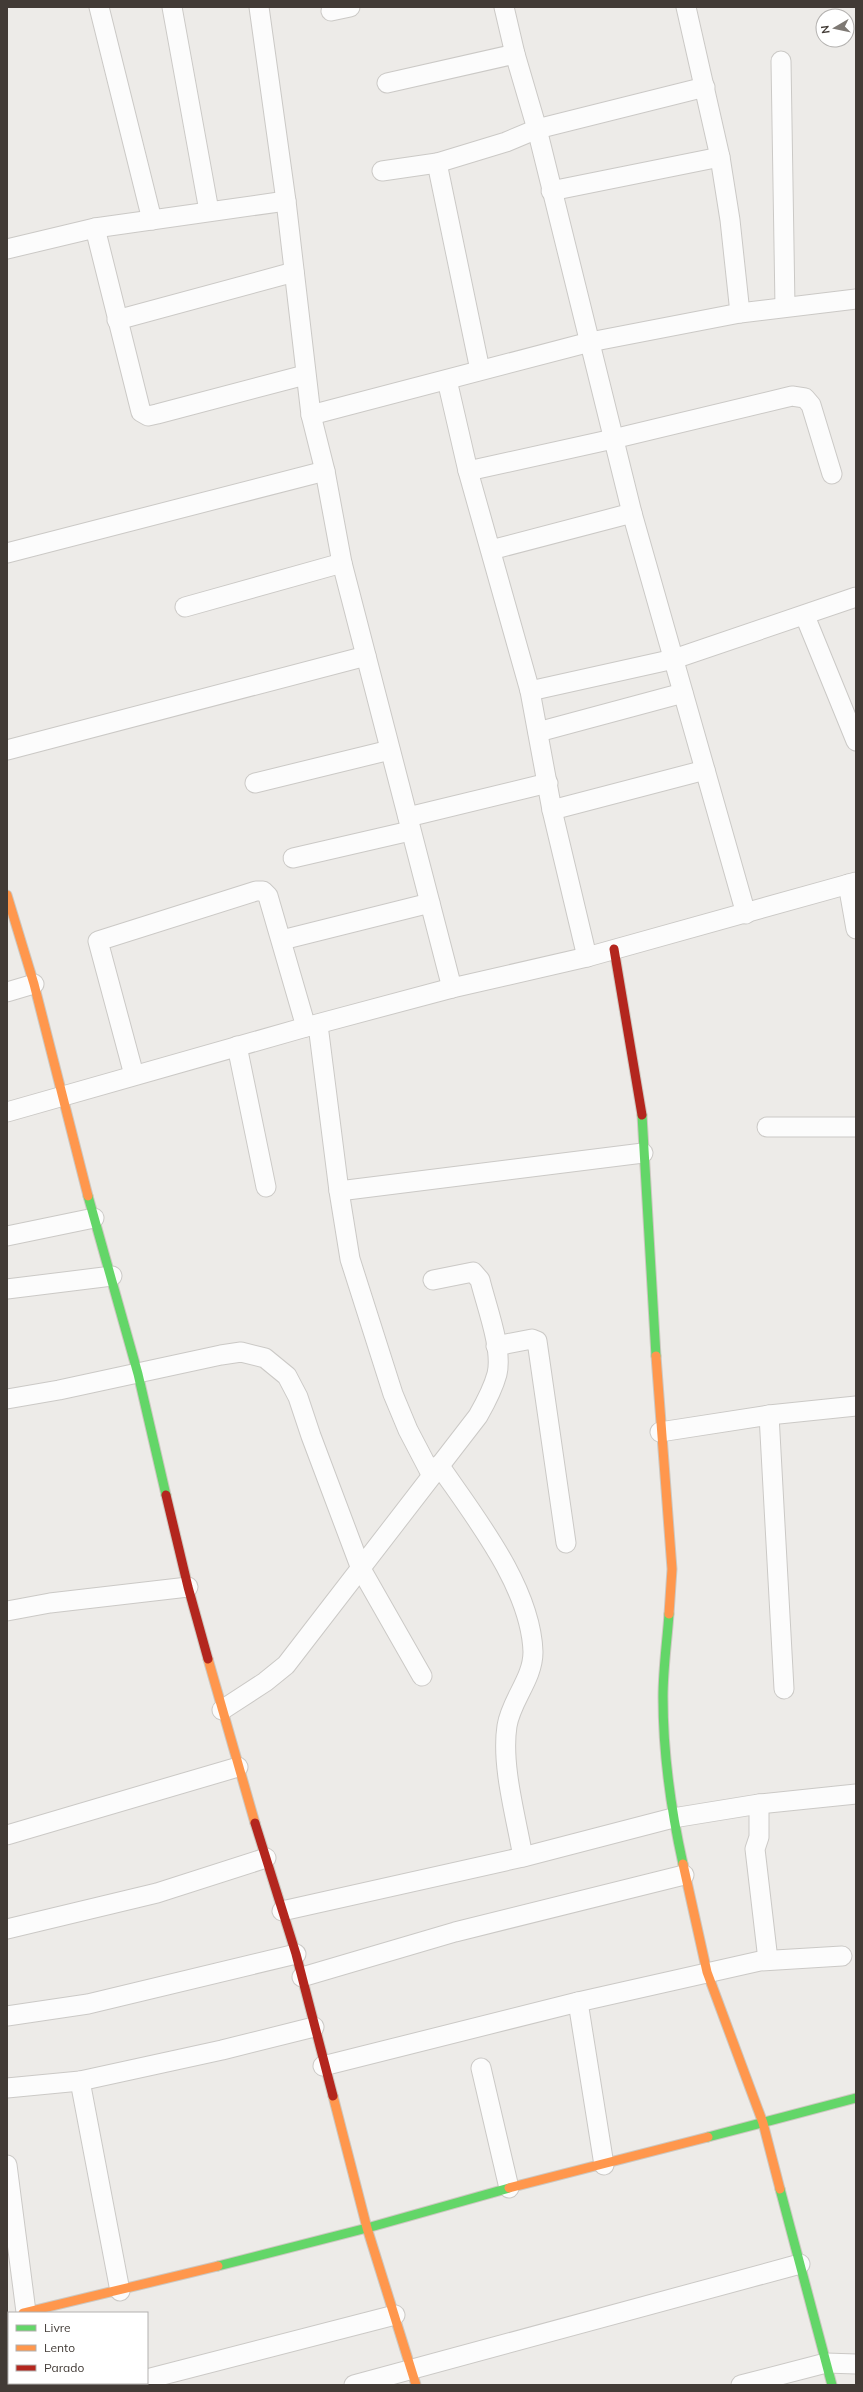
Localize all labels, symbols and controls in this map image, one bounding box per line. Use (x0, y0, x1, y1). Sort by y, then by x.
north arrow (815, 8, 855, 48)
text: N (818, 24, 833, 35)
legend (8, 2312, 148, 2384)
text: Livre (44, 2320, 71, 2335)
text: Lento (44, 2340, 75, 2355)
text: Parado (44, 2360, 84, 2375)

